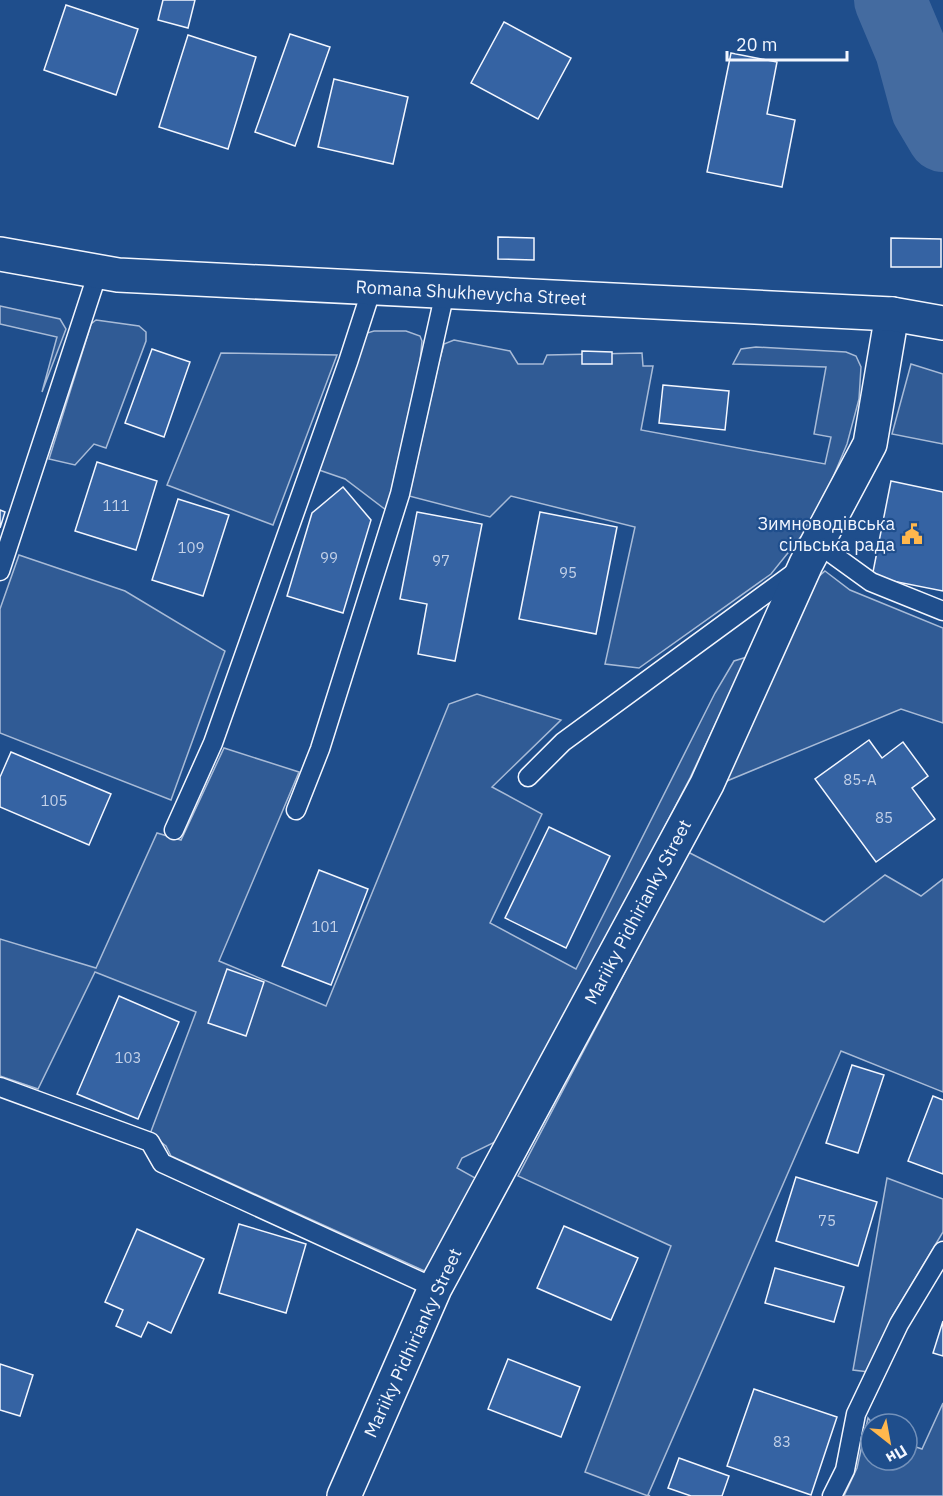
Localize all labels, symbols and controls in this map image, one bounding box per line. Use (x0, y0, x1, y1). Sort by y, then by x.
scale bar (727, 24, 847, 62)
text: 20 m (736, 33, 778, 56)
street label: Romana Shukhevycha Street (355, 275, 587, 310)
house number: 111 (102, 496, 130, 515)
place label: Зимноводівська сільська рада (757, 512, 895, 556)
public building icon: Зимноводівська сільська рада (900, 522, 924, 546)
house number: 109 (177, 538, 205, 557)
house number: 99 (320, 548, 338, 567)
house number: 97 (432, 551, 450, 570)
house number: 95 (559, 563, 577, 582)
house number: 85-А (843, 770, 877, 789)
house number: 105 (40, 791, 68, 810)
house number: 85 (875, 808, 893, 827)
street label: Mariiky Pidhirianky Street (579, 815, 696, 1008)
house number: 101 (311, 917, 339, 936)
house number: 103 (114, 1048, 142, 1067)
house number: 75 (818, 1211, 836, 1230)
street label: Mariiky Pidhirianky Street (359, 1245, 467, 1441)
north arrow (859, 1412, 919, 1472)
house number: 83 (773, 1432, 791, 1451)
text: Пн (883, 1441, 911, 1469)

